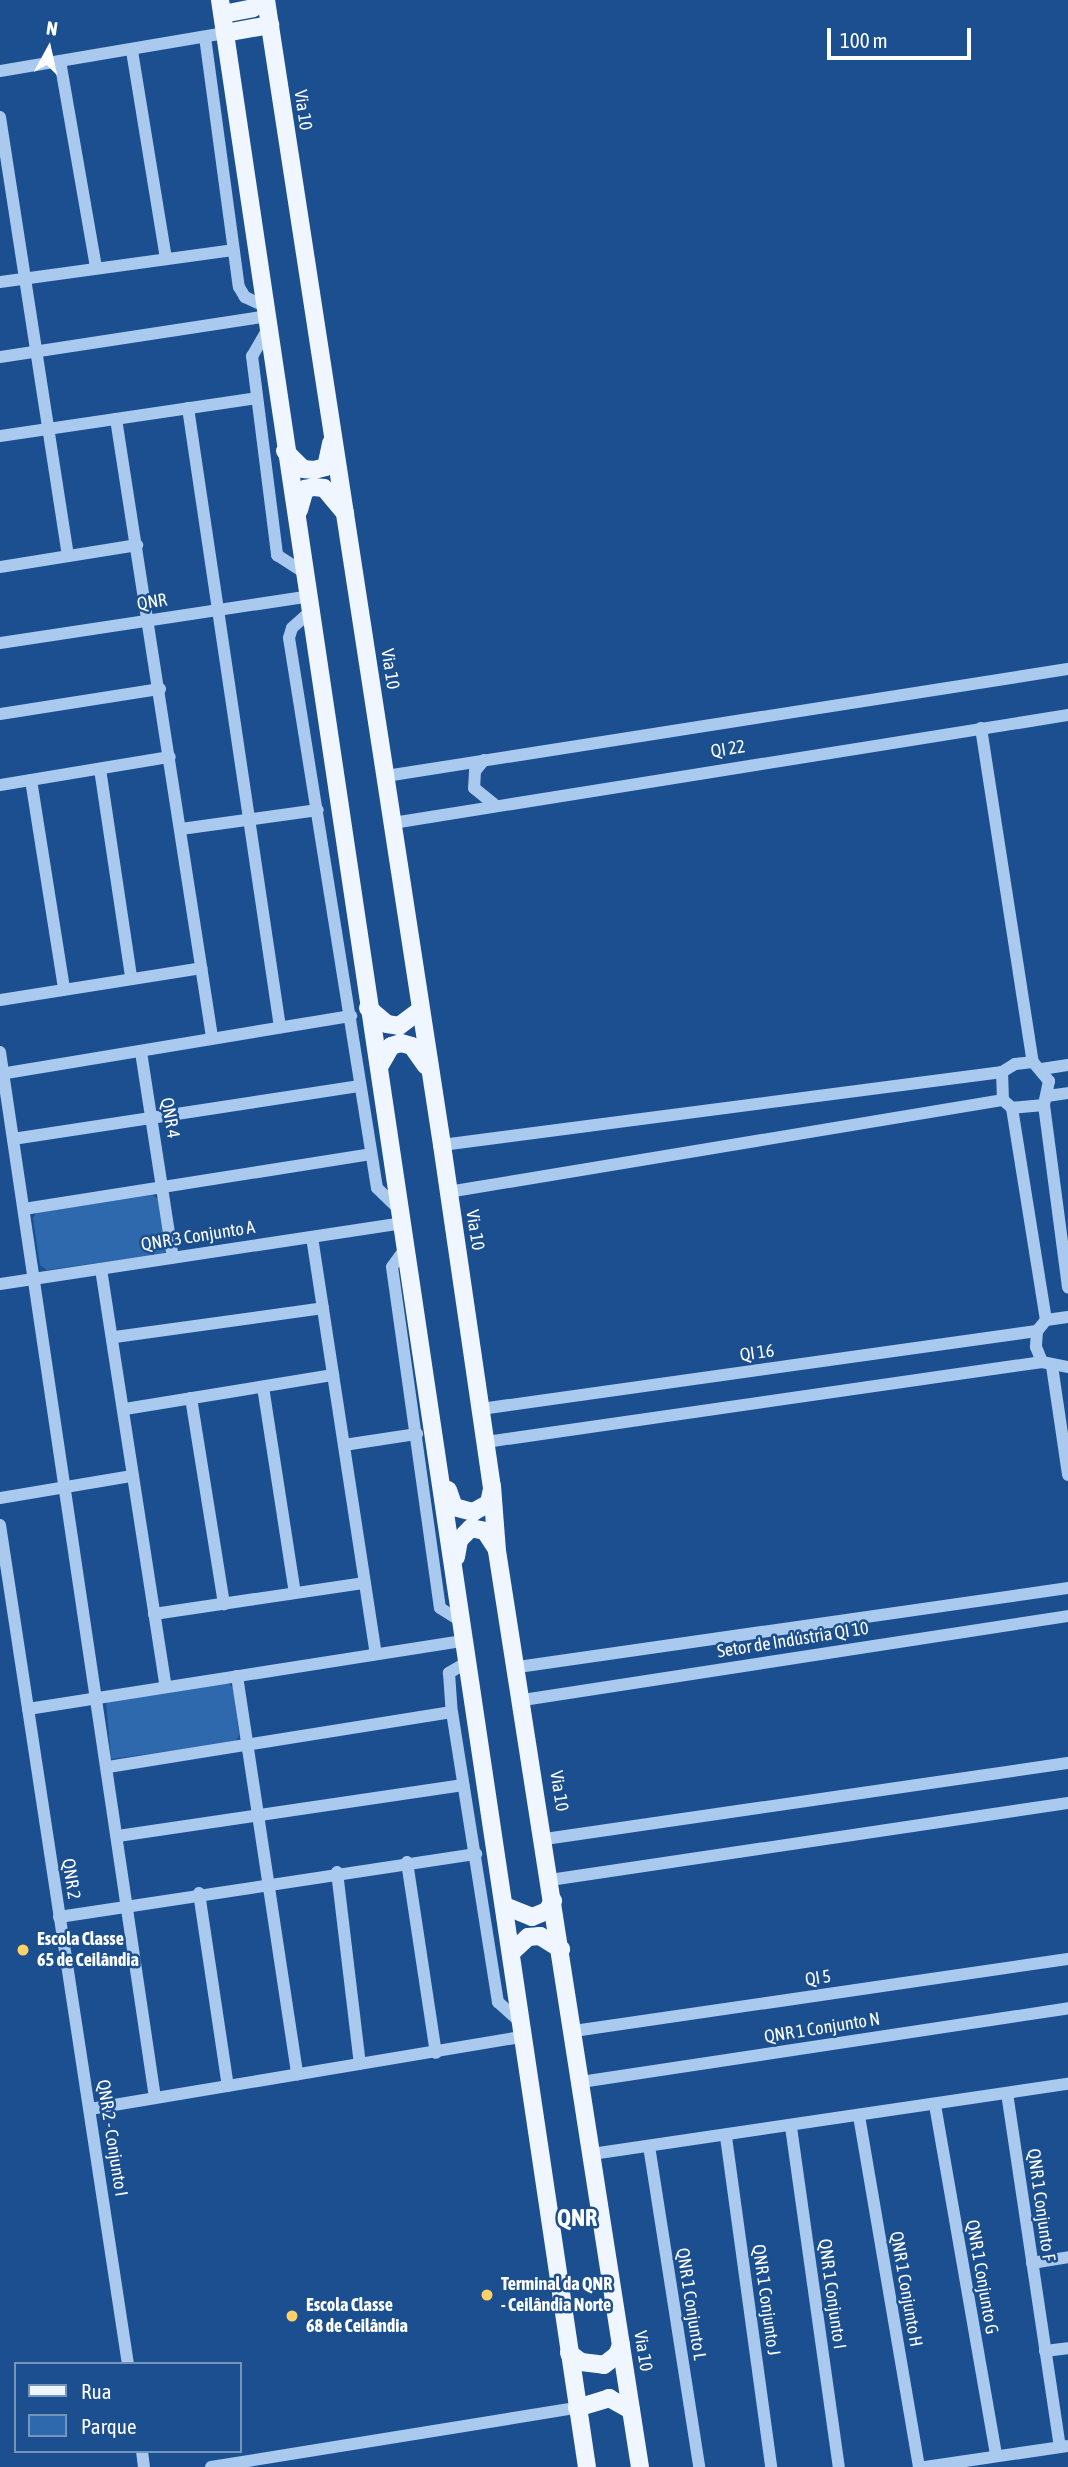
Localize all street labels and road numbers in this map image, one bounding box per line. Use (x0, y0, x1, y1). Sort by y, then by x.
street label: Via 10 (289, 88, 317, 132)
street label: QNR (135, 589, 169, 615)
street label: Via 10 (376, 647, 404, 691)
street label: QI 22 (709, 736, 747, 762)
street label: QNR 4 (156, 1096, 184, 1140)
street label: Via 10 (461, 1208, 489, 1252)
street label: QNR 3 Conjunto A (139, 1216, 257, 1256)
street label: QI 16 (738, 1340, 776, 1366)
street label: Setor de Indústria QI 10 (716, 1617, 870, 1663)
street label: Via 10 (545, 1769, 573, 1813)
street label: QNR 2 (57, 1857, 85, 1901)
street label: QI 5 (804, 1965, 832, 1991)
street label: QNR 1 Conjunto N (763, 2008, 881, 2048)
street label: QNR 2 - Conjunto I (92, 2078, 132, 2198)
street label: QNR 1 Conjunto F (1022, 2147, 1060, 2263)
street label: QNR 1 Conjunto G (961, 2218, 1003, 2336)
street label: QNR 1 Conjunto H (885, 2230, 927, 2348)
street label: QNR 1 Conjunto I (814, 2238, 850, 2350)
street label: QNR 1 Conjunto J (748, 2243, 784, 2357)
street label: QNR 1 Conjunto L (671, 2246, 711, 2362)
street label: Via 10 (629, 2329, 657, 2373)

